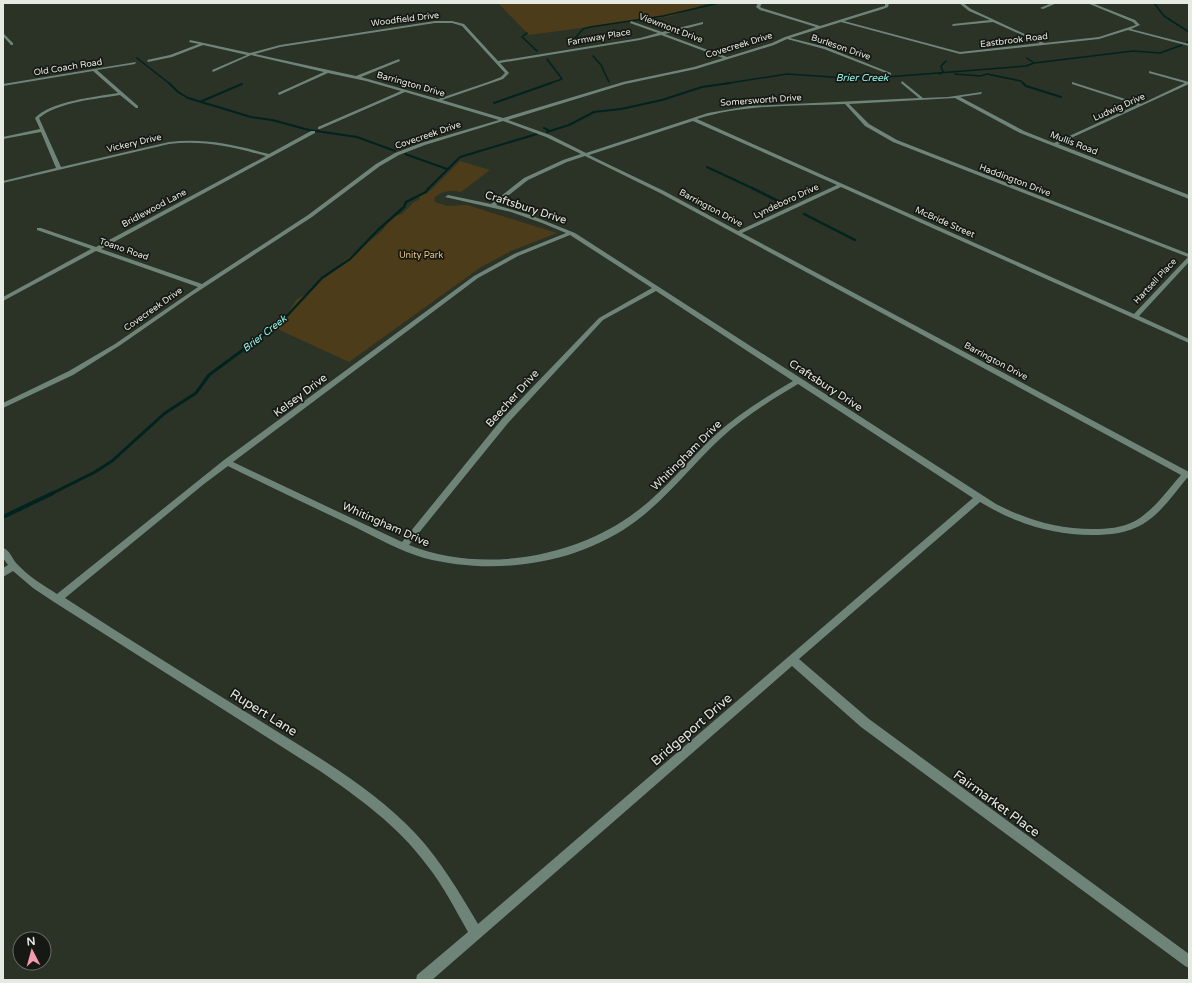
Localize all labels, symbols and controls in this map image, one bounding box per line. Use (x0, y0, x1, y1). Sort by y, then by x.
street label: Woodfield Drive (370, 10, 440, 29)
street label: Viewmont Drive (637, 11, 704, 46)
street label: Farmway Place (567, 27, 631, 48)
street label: Covecreek Drive (705, 30, 774, 61)
street label: Eastbrook Road (980, 31, 1049, 50)
street label: Burleson Drive (810, 32, 872, 63)
street label: Old Coach Road (33, 57, 103, 78)
street label: Barrington Drive (375, 69, 446, 99)
water label: Brier Creek (836, 72, 890, 84)
street label: Ludwig Drive (1091, 91, 1147, 124)
street label: Somersworth Drive (720, 92, 802, 109)
street label: Covecreek Drive (394, 119, 463, 152)
street label: Mullis Road (1048, 129, 1099, 158)
street label: Vickery Drive (106, 132, 163, 155)
street label: Haddington Drive (978, 162, 1052, 199)
street label: Lyndeboro Drive (752, 182, 821, 221)
street label: Bridlewood Lane (120, 187, 188, 230)
street label: Barrington Drive (677, 187, 744, 230)
street label: Craftsbury Drive (483, 188, 568, 227)
street label: McBride Street (913, 204, 977, 241)
street label: Toano Road (98, 236, 150, 263)
park label: Unity Park (399, 250, 443, 261)
street label: Hartsell Place (1132, 256, 1179, 306)
street label: Covecreek Drive (122, 285, 185, 334)
water label: Brier Creek (240, 312, 290, 355)
street label: Barrington Drive (962, 340, 1029, 383)
street label: Craftsbury Drive (786, 357, 865, 414)
street label: Beecher Drive (483, 367, 542, 430)
street label: Kelsey Drive (271, 371, 330, 420)
street label: Whitingham Drive (648, 417, 724, 493)
street label: Whitingham Drive (340, 499, 431, 550)
street label: Rupert Lane (227, 686, 300, 740)
street label: Bridgeport Drive (648, 690, 736, 769)
street label: Fairmarket Place (950, 767, 1043, 840)
north arrow (12, 931, 52, 971)
text: N (26, 935, 36, 948)

